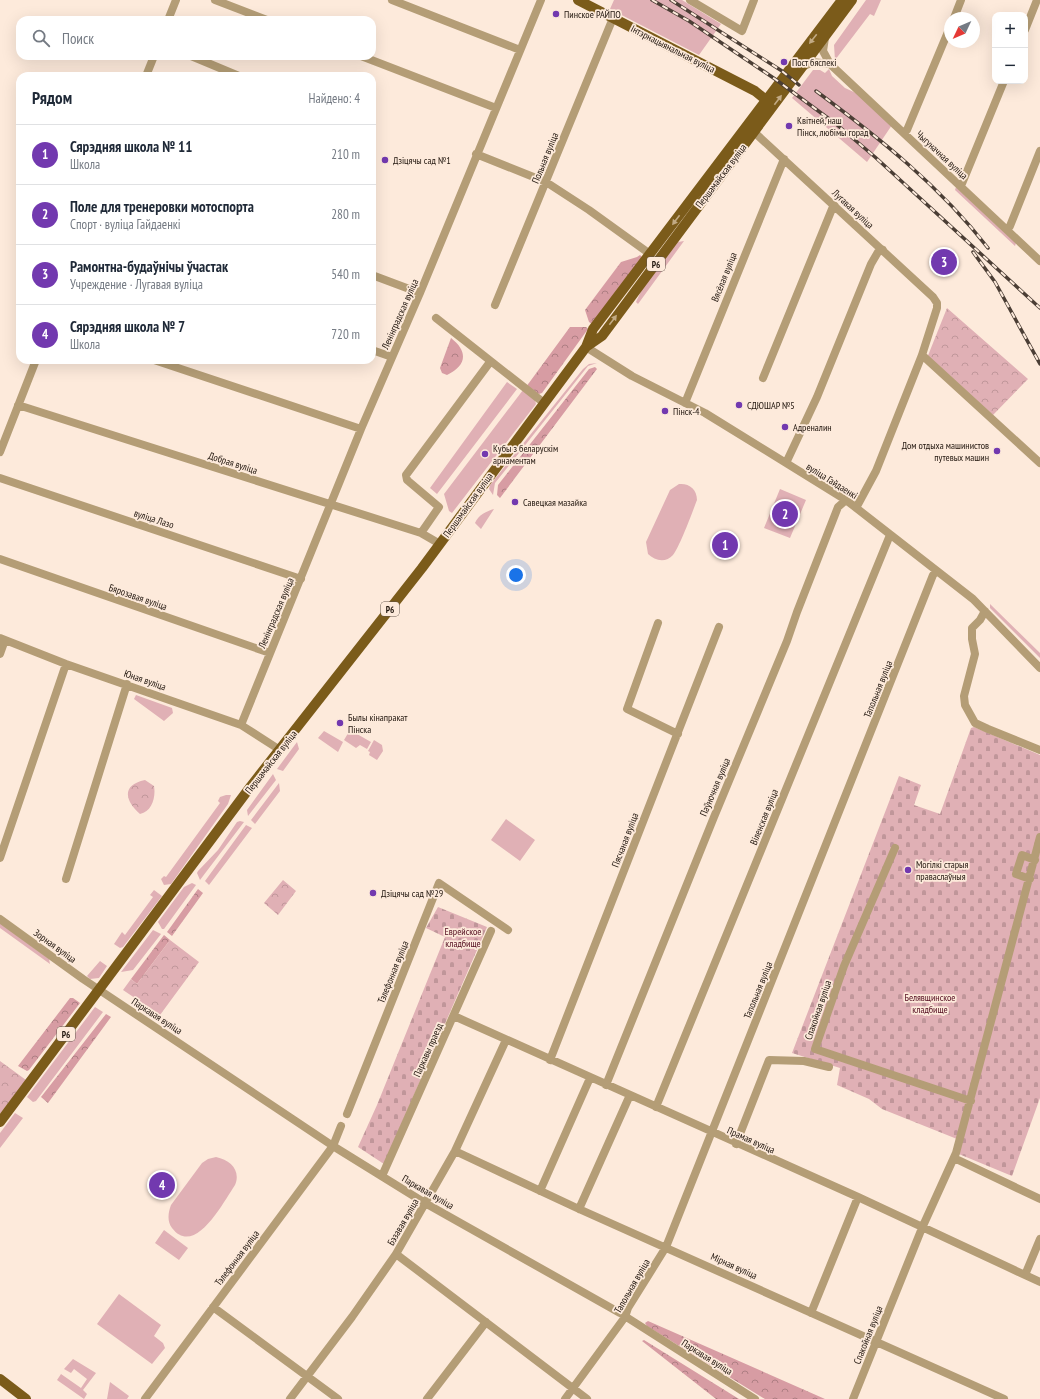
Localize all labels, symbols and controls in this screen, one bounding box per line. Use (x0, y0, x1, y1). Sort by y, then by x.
place label: Пинское РАЙПО (564, 8, 621, 21)
marker: Пинское РАЙПО (551, 9, 561, 19)
north arrow (944, 12, 980, 48)
map controls (992, 12, 1028, 84)
button: + (992, 12, 1028, 48)
search box (16, 16, 376, 60)
street label: Інтэрнацыянальная вуліца (629, 22, 717, 76)
icon: search (30, 27, 52, 49)
text: Поиск (62, 29, 94, 48)
one-way arrow (809, 34, 817, 45)
button: − (992, 48, 1028, 84)
place label: Пост бяспекі (792, 56, 836, 69)
marker: Пост бяспекі (779, 57, 789, 67)
text: Рядом (32, 87, 72, 109)
text: Найдено: 4 (309, 90, 360, 107)
one-way arrow (773, 95, 782, 106)
place label: Квітней, наш Пінск, любімы горад (797, 114, 869, 139)
marker: Квітней, наш Пінск, любімы горад (784, 121, 794, 131)
street label: Чыгуначная вуліца (913, 128, 971, 182)
street label: Польная вуліца (529, 130, 561, 186)
text: Сярэдняя школа № 11 (70, 137, 192, 156)
street label: Першамайская вуліца (693, 141, 749, 211)
text: 1 (42, 146, 48, 163)
text: 210 m (331, 146, 360, 163)
place label: Дзіцячы сад №1 (393, 154, 451, 167)
marker: Дзіцячы сад №1 (380, 155, 390, 165)
text: Школа (70, 156, 100, 173)
street label: Лугавая вуліца (829, 186, 876, 232)
text: Поле для тренеровки мотоспорта (70, 197, 254, 216)
text: 2 (42, 206, 48, 223)
text: 280 m (331, 206, 360, 223)
one-way arrow (672, 214, 681, 225)
text: Спорт · вуліца Гайдаенкі (70, 216, 181, 233)
pin: 3 (931, 247, 957, 277)
street label: Вясёлая вуліца (708, 250, 740, 304)
text: Рамонтна-будаўнічы ўчастак (70, 257, 228, 276)
road number: Р6 (647, 257, 665, 271)
text: 3 (42, 266, 48, 283)
text: 540 m (331, 266, 360, 283)
text: Учреждение · Лугавая вуліца (70, 276, 203, 293)
street label: Ленінградская вуліца (378, 277, 421, 352)
one-way arrow (609, 315, 618, 326)
text: Сярэдняя школа № 7 (70, 317, 185, 336)
text: 4 (42, 326, 48, 343)
text: 720 m (331, 326, 360, 343)
text: Школа (70, 336, 100, 353)
place label: СДЮШАР №5 (747, 399, 795, 412)
marker: СДЮШАР №5 (734, 400, 744, 410)
place label: Пінск-4 (673, 405, 700, 418)
marker: Пінск-4 (660, 406, 670, 416)
place label: Адреналин (793, 421, 832, 434)
marker: Адреналин (780, 422, 790, 432)
place label: Дом отдыха машинистов путевых машин (902, 439, 989, 464)
place label: Кубы з беларускім арнаментам (493, 442, 558, 467)
marker: Дом отдыха машинистов путевых машин (992, 446, 1002, 456)
street label: Добрая вуліца (207, 449, 259, 477)
marker: Кубы з беларускім арнаментам (480, 449, 490, 459)
street label: вуліца Гайдаенкі (804, 460, 860, 502)
street label: Першамайская вуліца (440, 470, 496, 540)
place label: Савецкая мазайка (523, 496, 587, 509)
marker: Савецкая мазайка (510, 497, 520, 507)
pin: 2 (772, 499, 798, 529)
street label: вуліца Лазо (132, 506, 176, 532)
pin: 1 (712, 530, 738, 560)
your location (506, 565, 526, 585)
street label: Ленінградская вуліца (255, 576, 297, 651)
street label: Бярозавая вуліца (107, 581, 169, 613)
road number: Р6 (381, 602, 399, 616)
street label: Тапольная вуліца (861, 658, 895, 720)
street label: Юная вуліца (122, 667, 168, 693)
place label: Былы кінапракат Пінска (348, 711, 408, 736)
marker: Былы кінапракат Пінска (335, 718, 345, 728)
street label: Першамайская вуліца (242, 728, 300, 796)
street label: Паўночная вуліца (697, 756, 733, 818)
street label: Віленская вуліца (747, 787, 781, 847)
street label: Пясчаная вуліца (609, 811, 641, 869)
place label: Могілкі старыя праваслаўныя (916, 858, 968, 883)
marker: Могілкі старыя праваслаўныя (903, 865, 913, 875)
place label: Дзіцячы сад №29 (381, 887, 443, 900)
marker: Дзіцячы сад №29 (368, 888, 378, 898)
park label: Еврейское кладбище (445, 925, 482, 950)
street label: Зорная вуліца (31, 926, 79, 966)
street label: Тэлефонная вуліца (375, 939, 411, 1005)
street label: Тапольная вуліца (741, 959, 775, 1021)
street label: Спакойная вуліца (802, 979, 834, 1041)
park label: Белявщинское кладбище (904, 991, 956, 1016)
street label: Паркавая вуліца (129, 995, 185, 1037)
street label: Паркавы праезд (410, 1020, 446, 1079)
road number: Р6 (57, 1027, 75, 1041)
street label: Прамая вуліца (725, 1124, 777, 1156)
pin: 4 (149, 1170, 175, 1200)
street label: Паркавая вуліца (400, 1172, 456, 1212)
street label: Бэзавая вуліца (384, 1196, 422, 1248)
street label: Тэлефонная вуліца (212, 1228, 262, 1288)
street label: Мірная вуліца (709, 1250, 759, 1282)
street label: Тапольная вуліца (611, 1256, 653, 1316)
street label: Спакойная вуліца (850, 1304, 886, 1366)
street label: Паркавая вуліца (679, 1336, 735, 1378)

